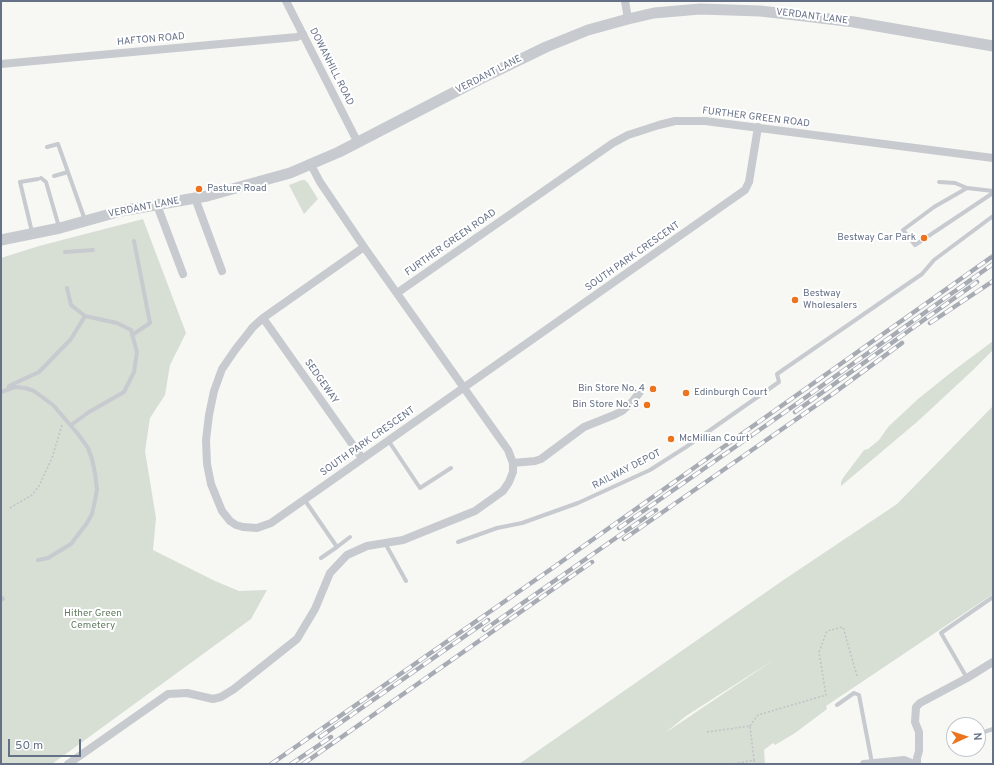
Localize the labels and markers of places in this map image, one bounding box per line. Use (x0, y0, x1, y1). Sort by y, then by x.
place label: Pasture Road (207, 183, 267, 195)
marker: Pasture Road (194, 184, 204, 194)
place label: Bestway Car Park (837, 232, 916, 244)
marker: Bestway Car Park (919, 233, 929, 243)
place label: Bestway Wholesalers (803, 288, 857, 312)
marker: Bestway Wholesalers (790, 295, 800, 305)
place label: Bin Store No. 4 (578, 383, 645, 395)
marker: Bin Store No. 4 (648, 384, 658, 394)
place label: Edinburgh Court (694, 387, 768, 399)
marker: Edinburgh Court (681, 388, 691, 398)
place label: Bin Store No. 3 (572, 399, 639, 411)
marker: Bin Store No. 3 (642, 400, 652, 410)
place label: McMillian Court (679, 433, 749, 445)
marker: McMillian Court (666, 434, 676, 444)

